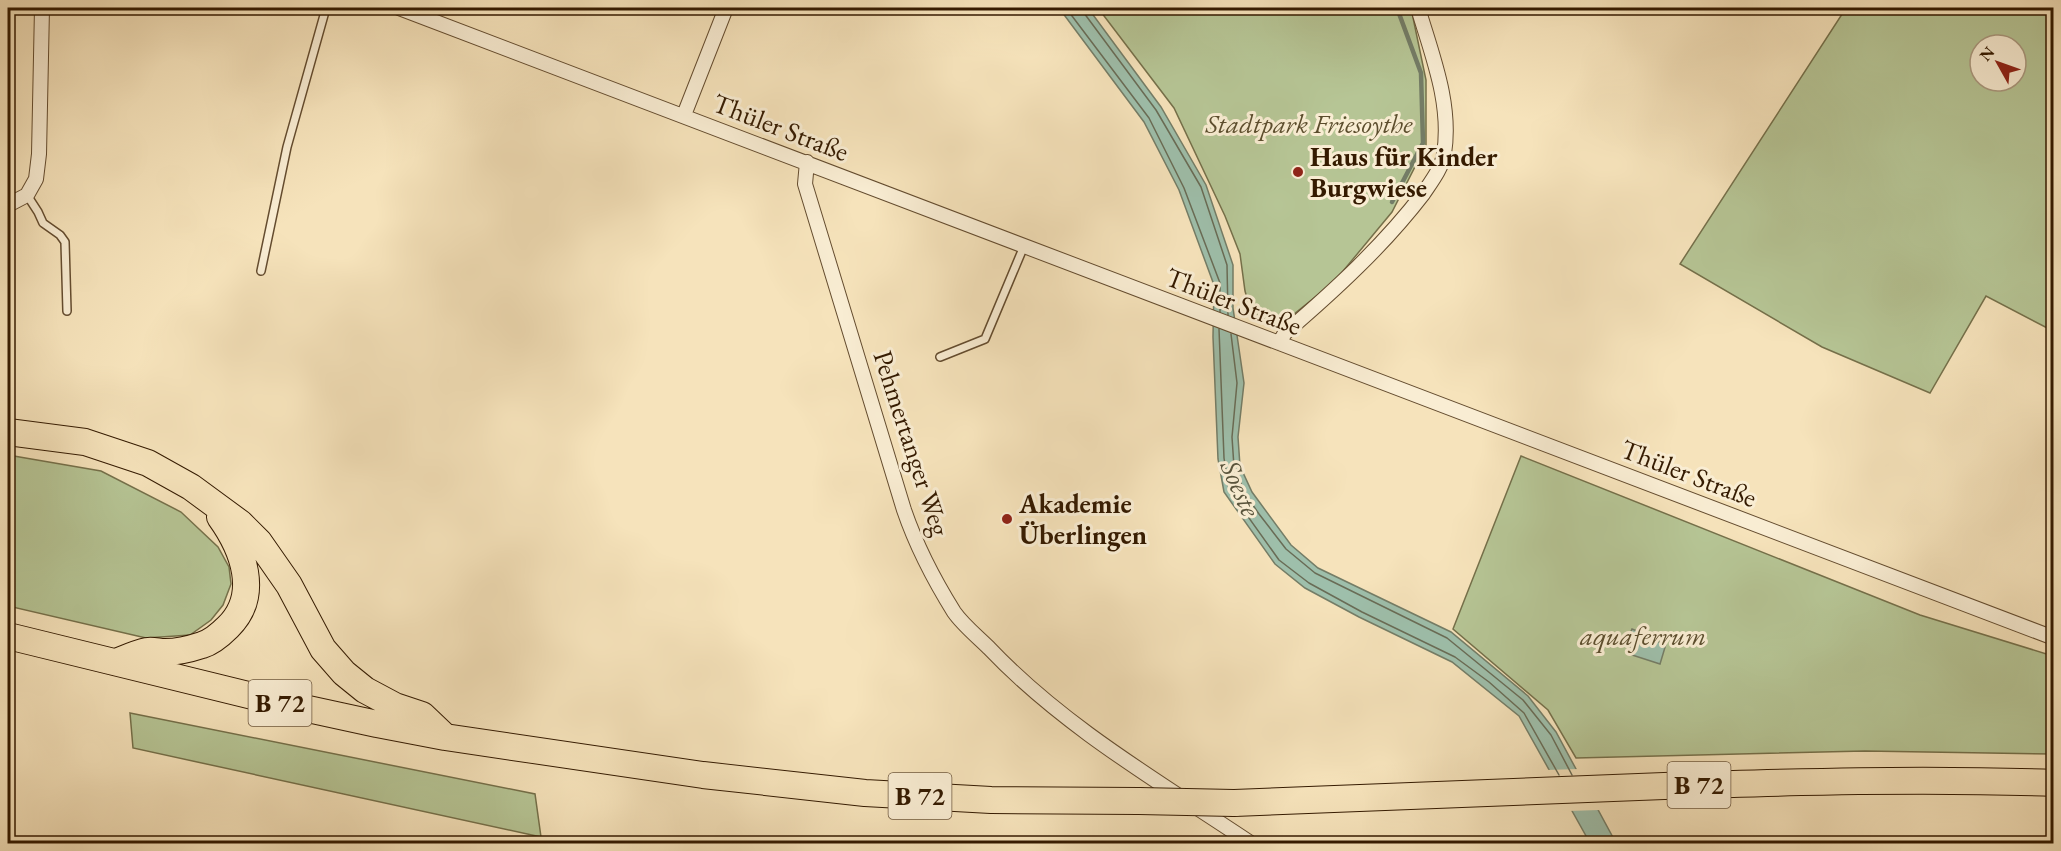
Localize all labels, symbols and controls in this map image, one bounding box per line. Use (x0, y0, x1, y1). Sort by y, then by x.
north arrow (1968, 33, 2028, 93)
text: N (1975, 42, 1999, 65)
street label: Thüler Straße (708, 85, 854, 169)
park label: Stadtpark Friesoythe (1204, 106, 1413, 141)
place label: Haus für Kinder Burgwiese (1310, 139, 1498, 205)
marker: Haus für Kinder Burgwiese (1291, 165, 1305, 179)
street label: Thüler Straße (1161, 259, 1307, 343)
street label: Pehmertanger Weg (866, 346, 959, 540)
street label: Thüler Straße (1616, 431, 1762, 515)
water label: Soeste (1212, 453, 1270, 523)
place label: Akademie Überlingen (1018, 486, 1147, 552)
marker: Akademie Überlingen (1000, 512, 1014, 526)
park label: aquaferrum (1579, 618, 1706, 654)
road number: B 72 (248, 680, 312, 726)
road number: B 72 (1668, 762, 1730, 808)
road number: B 72 (888, 773, 952, 819)

